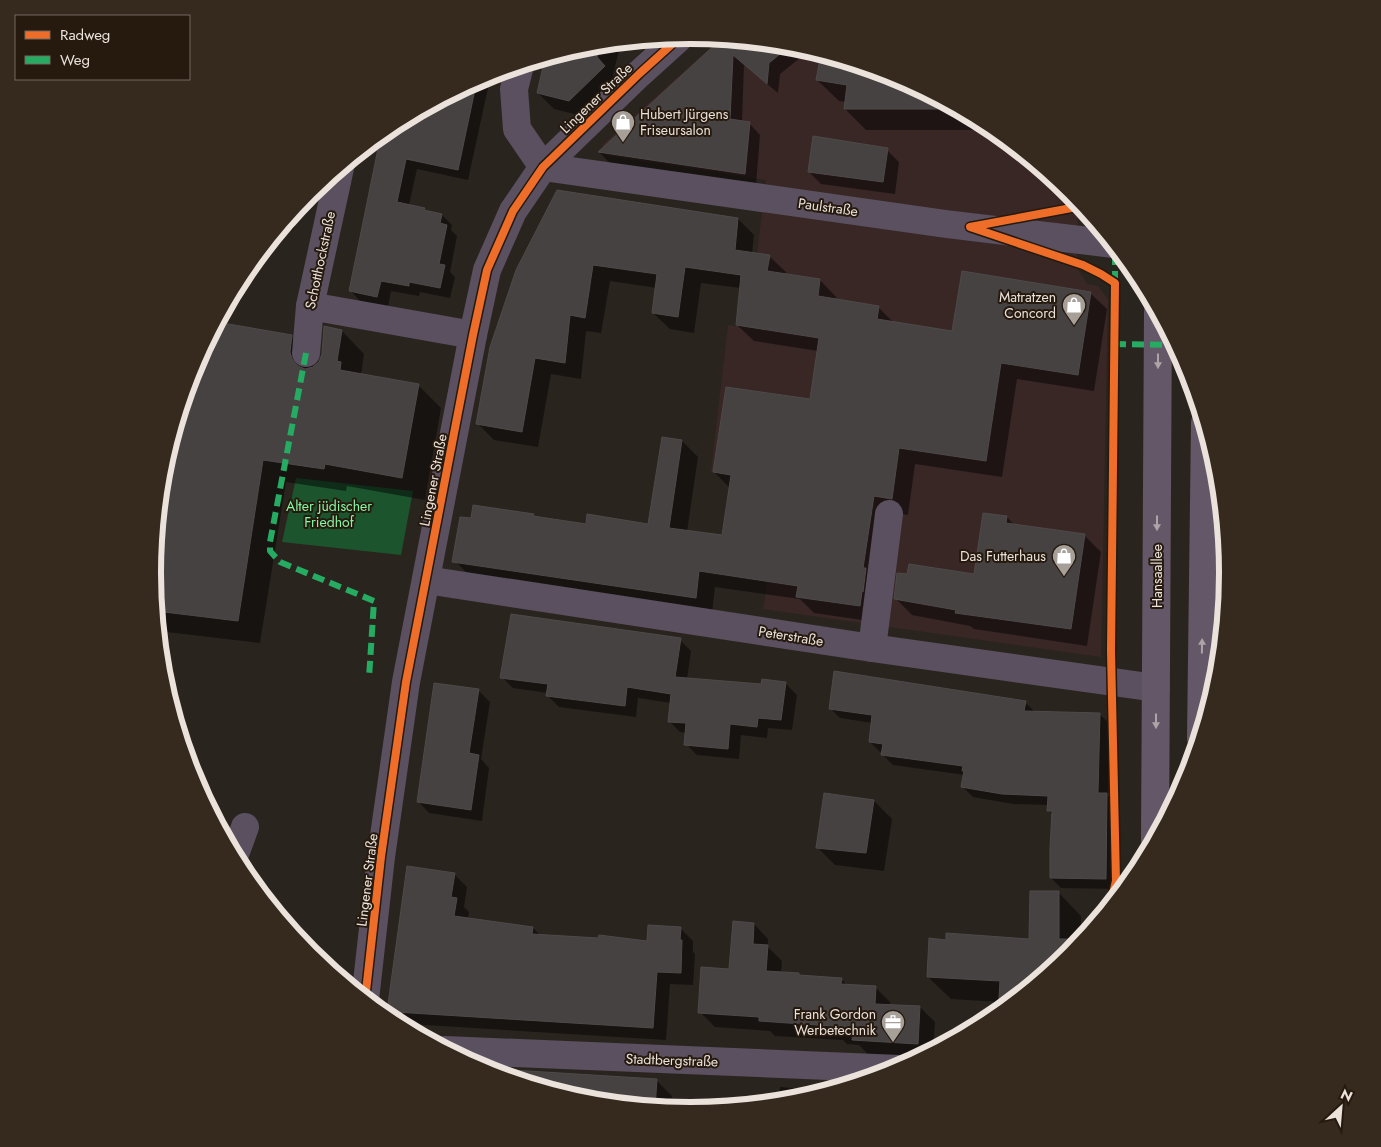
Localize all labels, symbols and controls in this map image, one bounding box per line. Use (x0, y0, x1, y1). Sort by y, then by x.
legend (15, 15, 190, 80)
text: Radweg (60, 24, 110, 46)
text: Weg (60, 49, 90, 71)
street label: Lingener Straße (555, 58, 637, 138)
place label: Hubert Jürgens Friseursalon (640, 104, 729, 140)
shop icon: Hubert Jürgens Friseursalon (610, 109, 636, 143)
street label: Paulstraße (797, 193, 859, 221)
street label: Schotthockstraße (300, 209, 340, 311)
place label: Matratzen Concord (999, 287, 1056, 323)
shop icon: Matratzen Concord (1061, 292, 1087, 326)
one-way arrow (1154, 353, 1162, 369)
street label: Lingener Straße (414, 432, 452, 528)
park label: Alter jüdischer Friedhof (286, 496, 372, 532)
one-way arrow (1153, 515, 1161, 531)
shop icon: Das Futterhaus (1051, 543, 1077, 577)
street label: Hansaallee (1147, 544, 1167, 608)
place label: Das Futterhaus (960, 546, 1046, 566)
street label: Peterstraße (757, 621, 825, 651)
one-way arrow (1198, 638, 1206, 654)
one-way arrow (1152, 713, 1160, 729)
street label: Lingener Straße (351, 832, 383, 928)
place label: Frank Gordon Werbetechnik (794, 1004, 877, 1040)
office icon: Frank Gordon Werbetechnik (880, 1009, 906, 1043)
street label: Stadtbergstraße (625, 1048, 719, 1072)
north arrow (1316, 1082, 1366, 1132)
text: N (1337, 1084, 1356, 1107)

